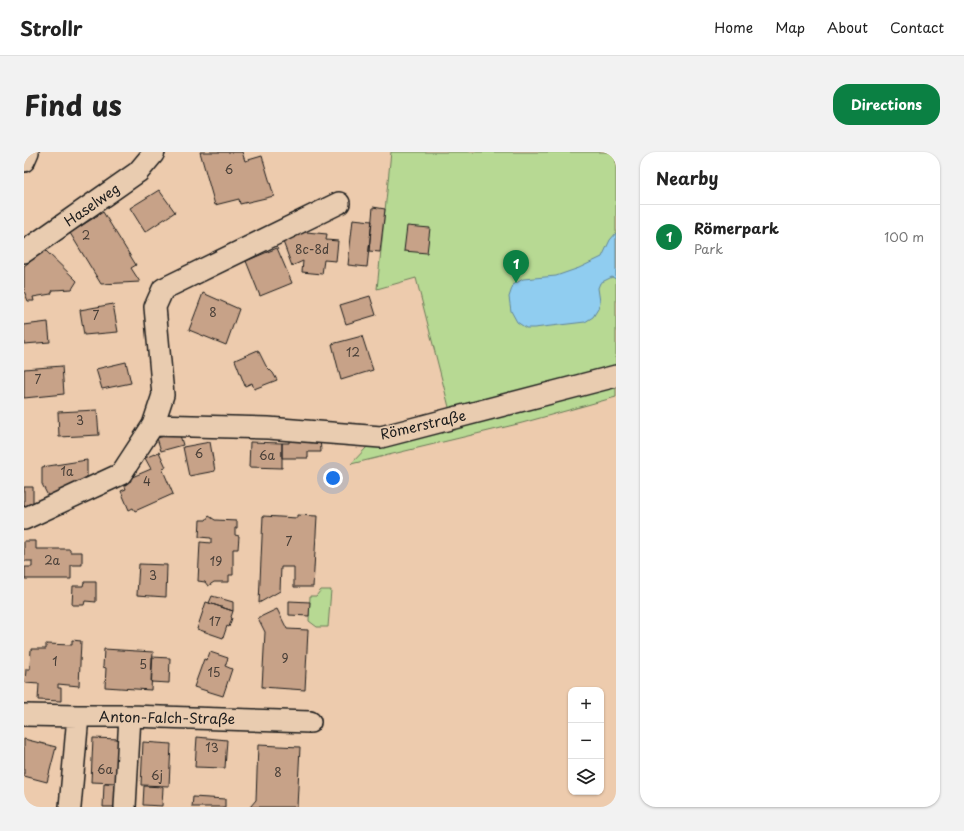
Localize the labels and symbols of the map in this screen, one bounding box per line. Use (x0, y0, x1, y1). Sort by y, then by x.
house number: 6 (225, 160, 233, 178)
street label: Haselweg (60, 178, 124, 231)
house number: 2 (82, 226, 90, 244)
house number: 8c-8d (295, 240, 329, 258)
pin: 1 (503, 250, 529, 283)
house number: 8 (209, 303, 217, 321)
house number: 7 (93, 306, 100, 324)
house number: 12 (346, 343, 360, 361)
house number: 7 (35, 370, 42, 388)
street label: Römerstraße (378, 404, 468, 445)
house number: 3 (76, 411, 84, 429)
house number: 6 (195, 444, 203, 462)
house number: 6a (259, 446, 275, 464)
house number: 1a (61, 462, 74, 480)
your location (323, 468, 343, 488)
house number: 4 (143, 472, 151, 490)
house number: 7 (286, 532, 293, 550)
house number: 2a (44, 551, 60, 569)
house number: 19 (210, 552, 222, 570)
house number: 3 (149, 566, 157, 584)
house number: 17 (209, 612, 221, 630)
house number: 9 (281, 649, 289, 667)
house number: 1 (52, 652, 58, 670)
house number: 5 (139, 655, 147, 673)
house number: 15 (207, 663, 221, 681)
street label: Anton-Falch-Straße (99, 706, 235, 729)
house number: 13 (205, 738, 219, 756)
house number: 6a (97, 760, 113, 778)
house number: 8 (274, 763, 282, 781)
house number: 6j (151, 766, 163, 784)

